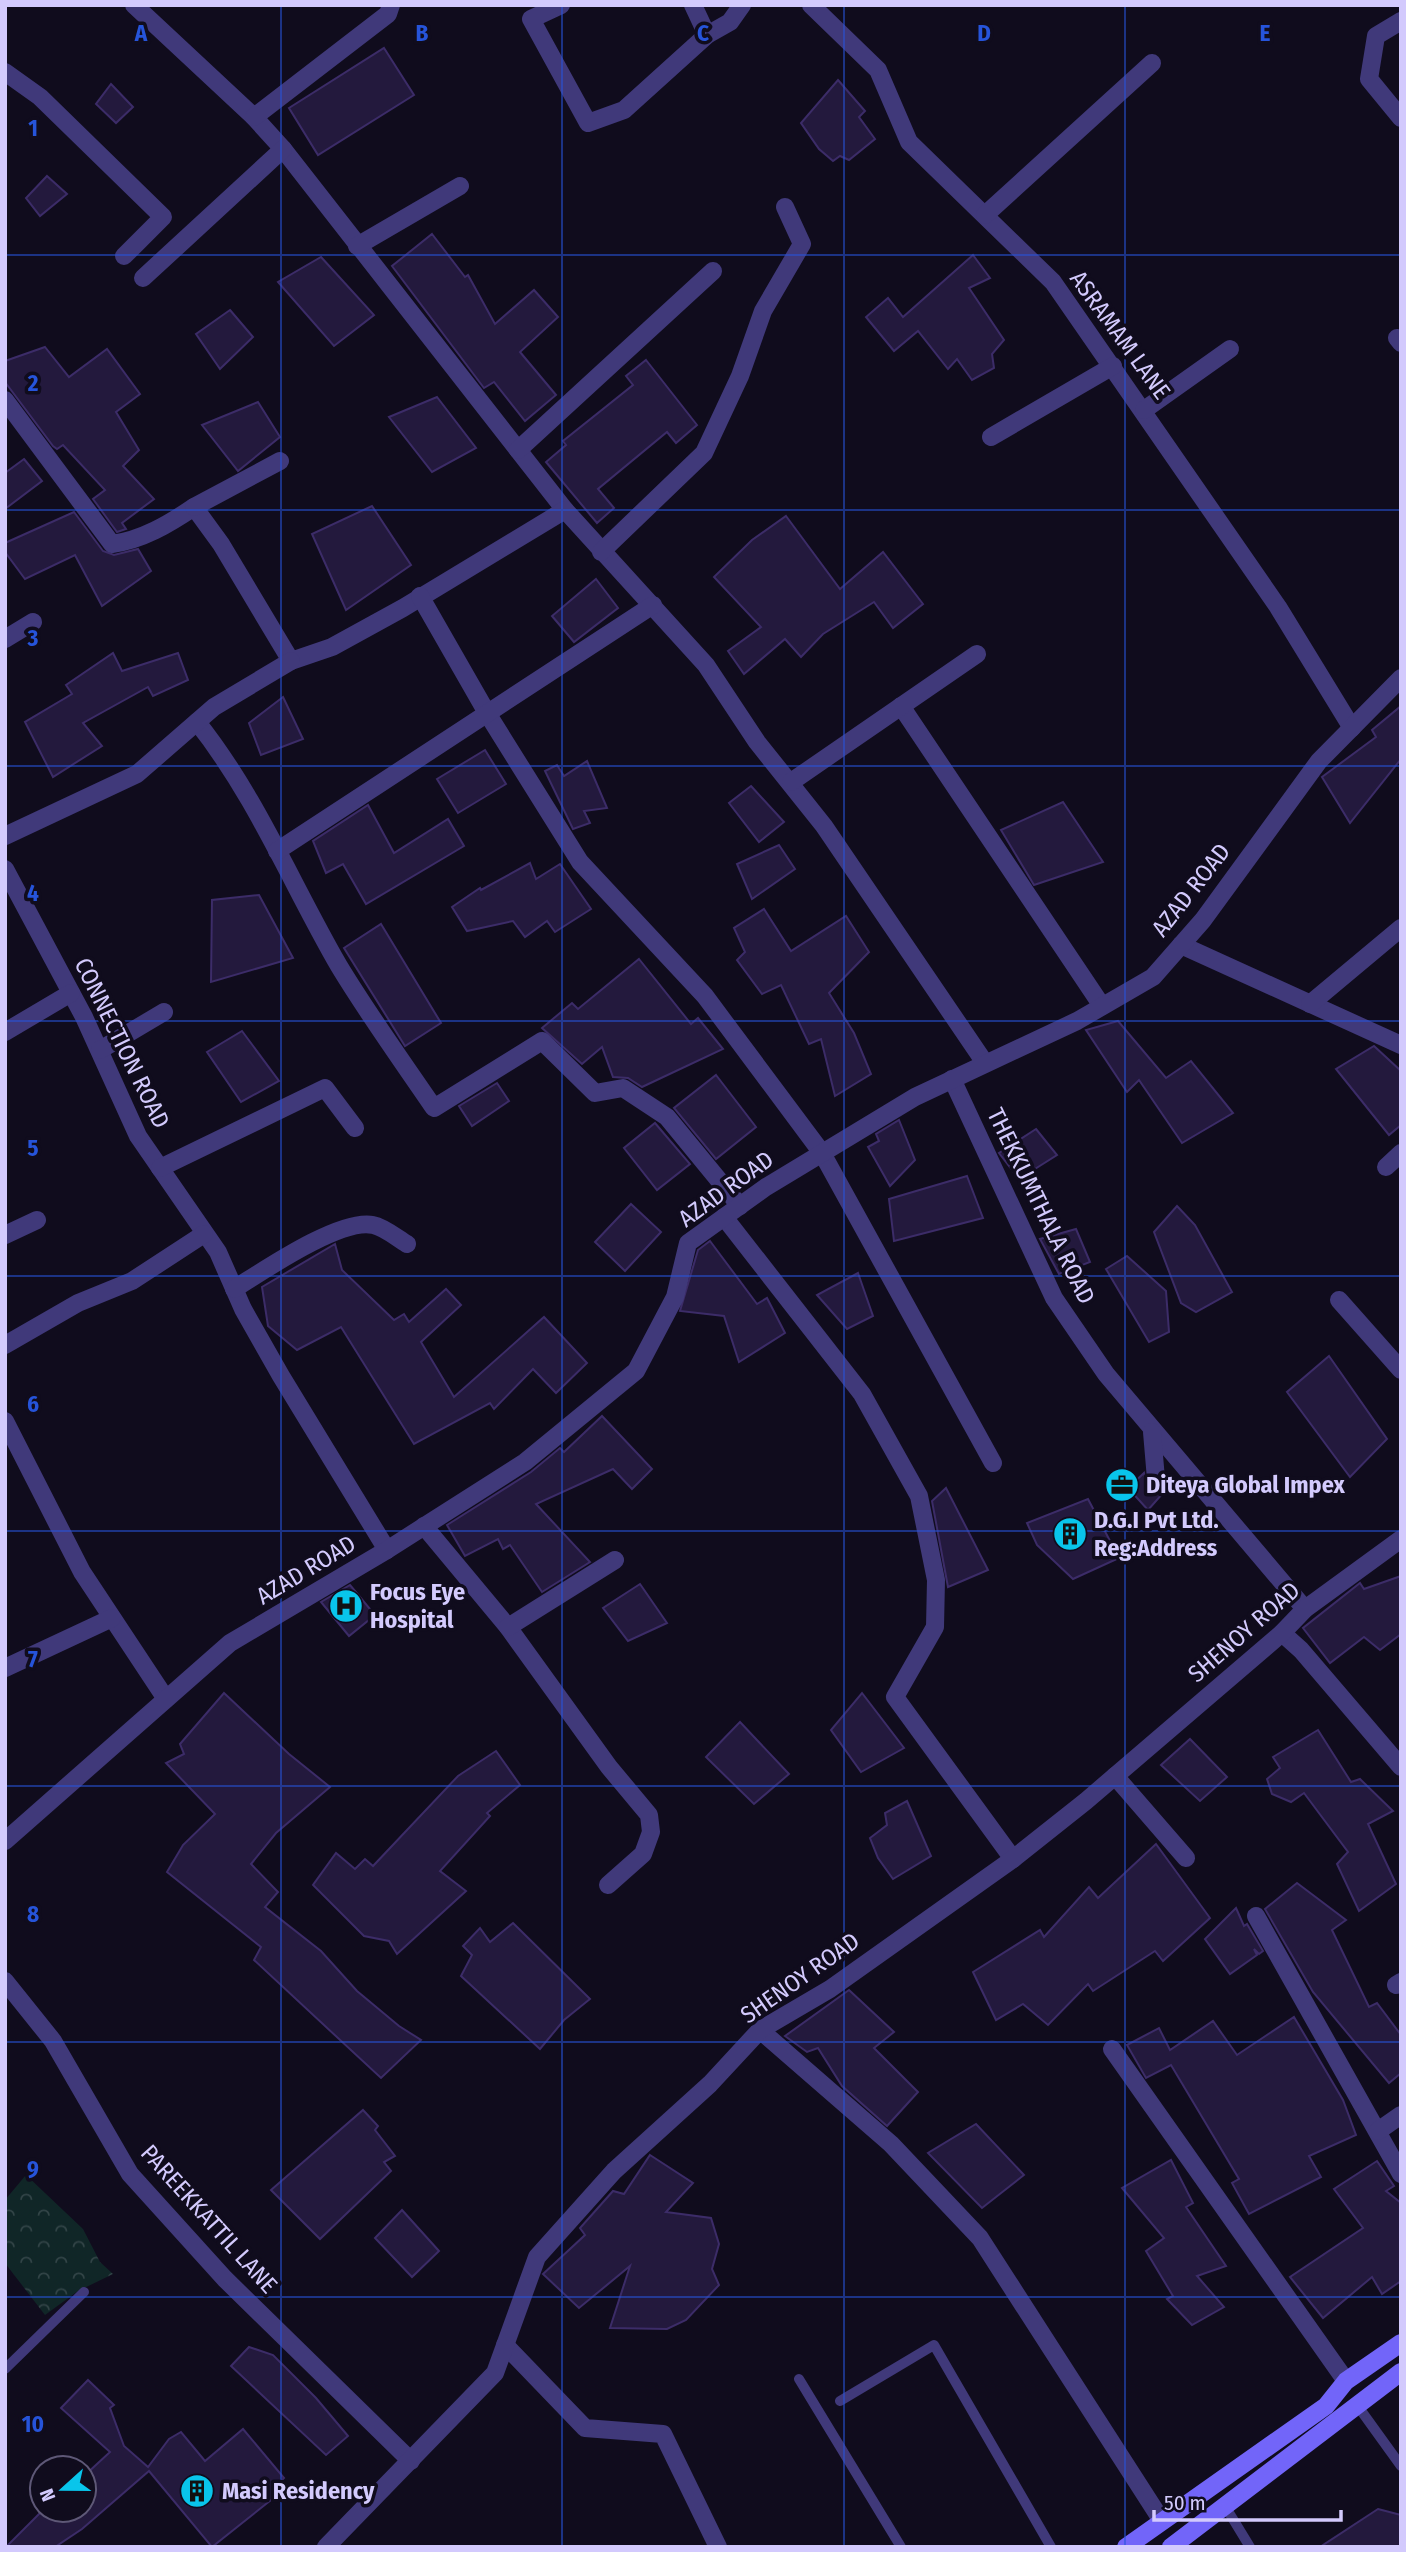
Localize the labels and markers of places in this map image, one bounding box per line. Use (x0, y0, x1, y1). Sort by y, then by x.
office icon: Diteya Global Impex (1103, 1466, 1141, 1504)
place label: Diteya Global Impex (1146, 1471, 1346, 1499)
place label: D.G.I Pvt Ltd. Reg:Address (1094, 1506, 1219, 1562)
building icon: D.G.I Pvt Ltd. Reg:Address (1051, 1515, 1089, 1553)
place label: Focus Eye Hospital (370, 1578, 465, 1634)
hospital icon: Focus Eye Hospital (327, 1587, 365, 1625)
building icon: Masi Residency (178, 2472, 216, 2510)
place label: Masi Residency (222, 2477, 375, 2505)

